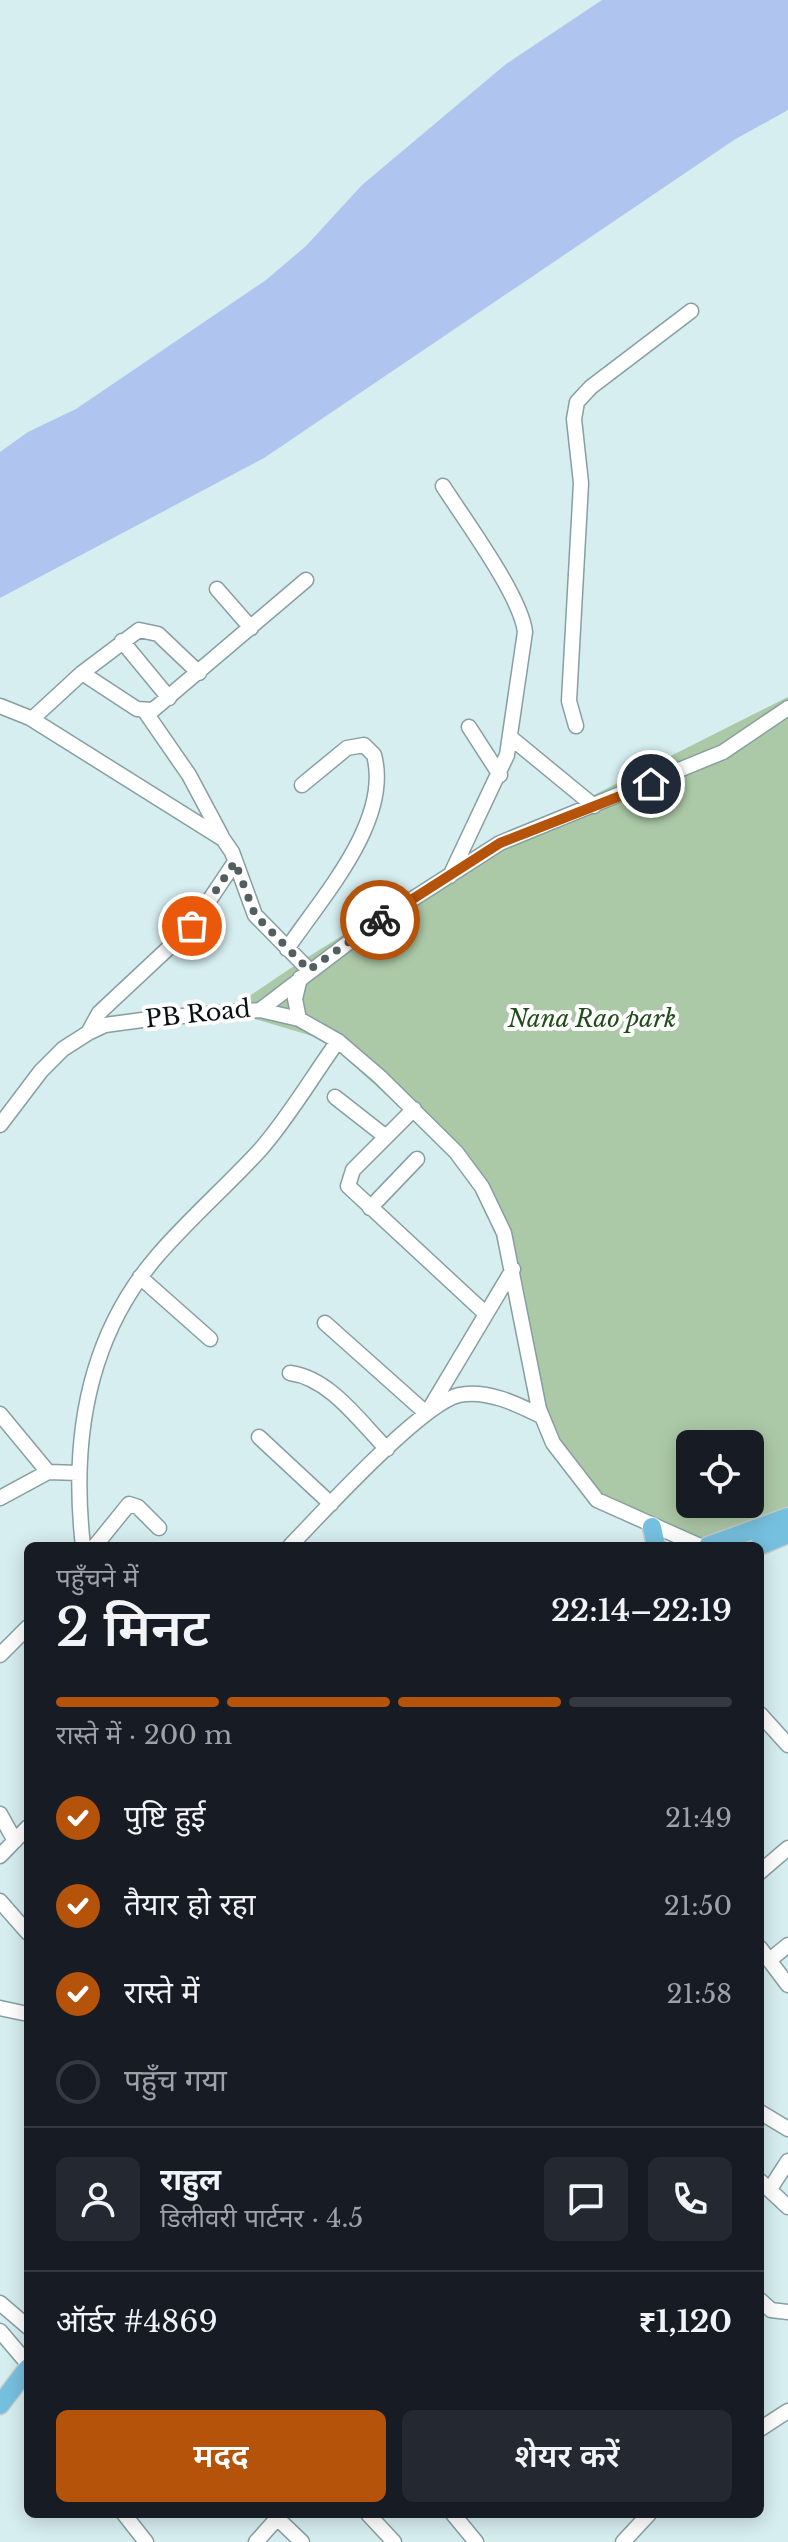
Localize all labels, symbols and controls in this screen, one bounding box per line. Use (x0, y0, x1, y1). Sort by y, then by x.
pin (617, 750, 685, 818)
icon: home (629, 762, 673, 806)
courier (340, 880, 420, 960)
pin (158, 892, 226, 960)
icon: bike (358, 898, 402, 942)
icon: bag (170, 904, 214, 948)
street label: PB Road (144, 994, 252, 1033)
park label: Nana Rao park (507, 1004, 676, 1033)
map controls (676, 1430, 764, 1518)
button: locate (676, 1430, 764, 1518)
text: पहुँचने में (56, 1562, 139, 1594)
text: 22:14–22:19 (551, 1592, 732, 1629)
text: 2 मिनट (56, 1596, 209, 1660)
text: रास्ते में · 200 m (56, 1719, 232, 1751)
icon: check (56, 1796, 100, 1840)
text: पुष्टि हुई (124, 1798, 206, 1835)
text: 21:49 (665, 1802, 732, 1834)
icon: check (56, 1884, 100, 1928)
text: तैयार हो रहा (124, 1886, 255, 1923)
text: 21:50 (664, 1890, 732, 1922)
icon: check (56, 1972, 100, 2016)
text: रास्ते में (124, 1974, 199, 2011)
text: 21:58 (666, 1978, 732, 2010)
text: पहुँच गया (124, 2062, 227, 2099)
button: person (56, 2157, 140, 2241)
button: chat (544, 2157, 628, 2241)
button: phone (648, 2157, 732, 2241)
text: राहुल (160, 2161, 221, 2198)
text: डिलीवरी पार्टनर · 4.5 (160, 2202, 363, 2234)
text: ऑर्डर #4869 (56, 2303, 218, 2340)
text: ₹1,120 (639, 2303, 732, 2340)
button: मदद (56, 2410, 386, 2502)
button: शेयर करें (402, 2410, 732, 2502)

